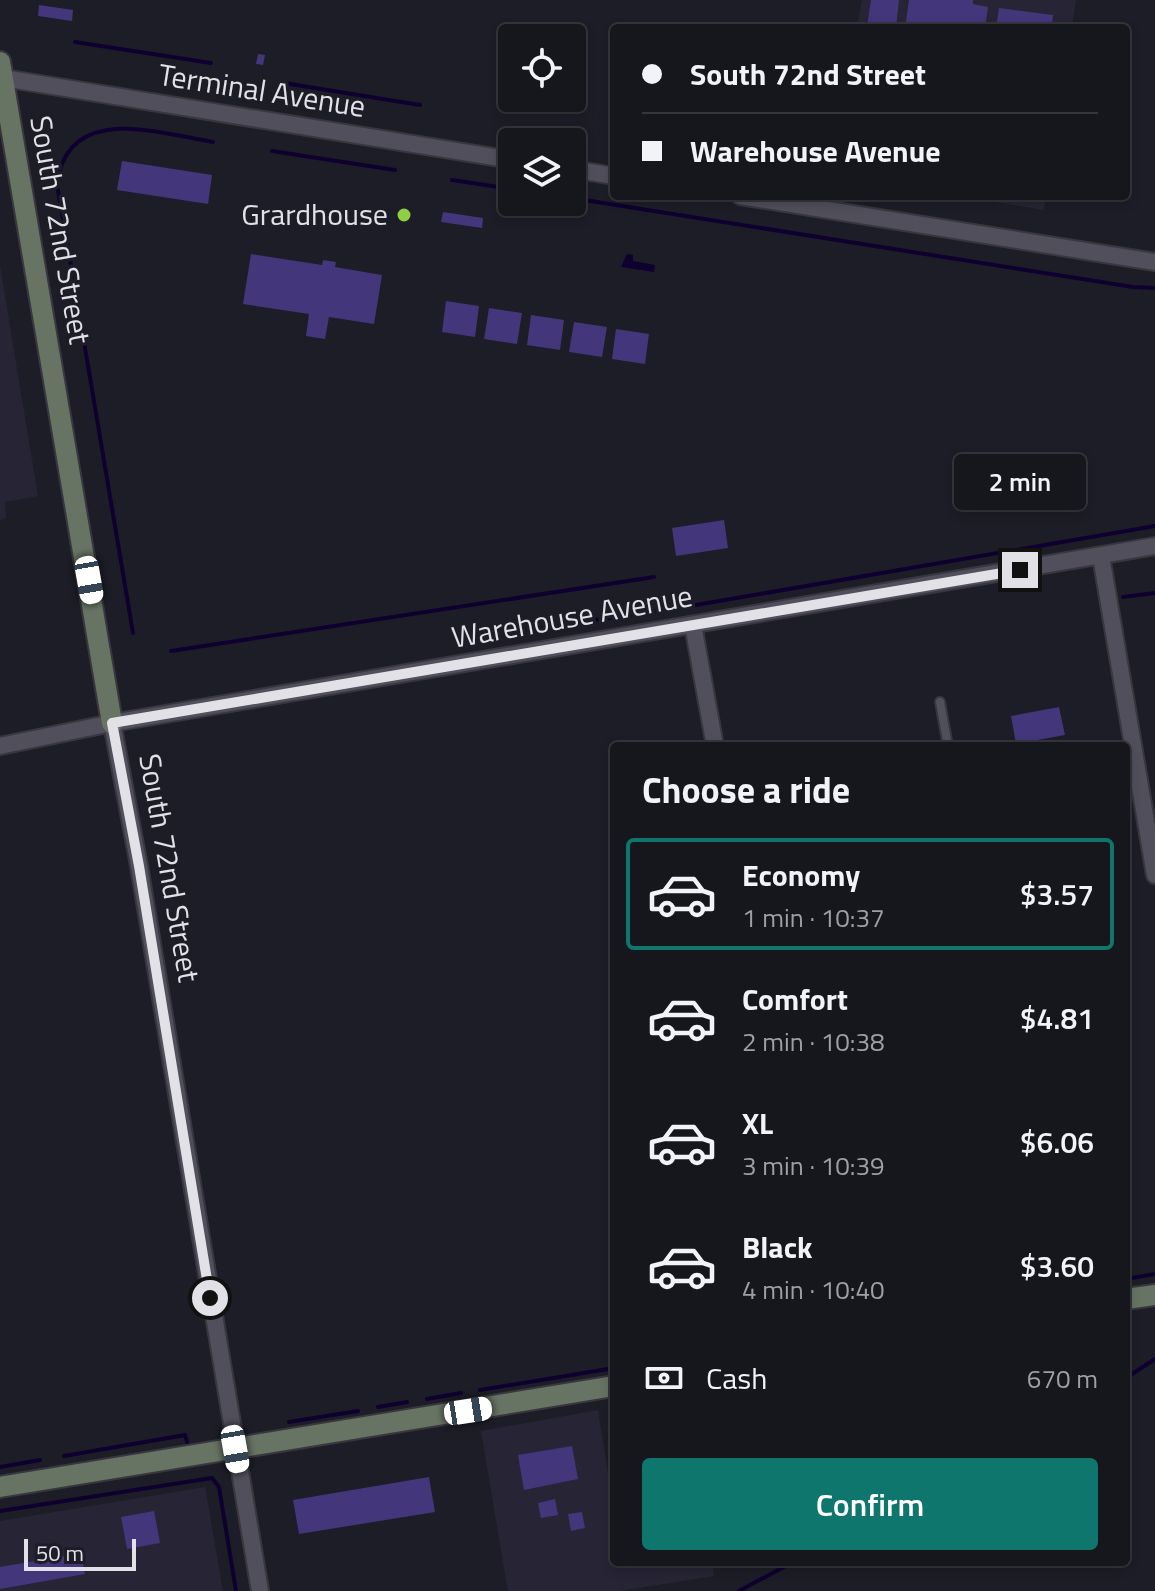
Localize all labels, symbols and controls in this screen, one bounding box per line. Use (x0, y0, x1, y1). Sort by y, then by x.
map controls (498, 24, 586, 216)
button: locate (498, 24, 586, 112)
street label: Terminal Avenue (155, 51, 369, 129)
text: South 72nd Street (690, 51, 926, 97)
street label: South 72nd Street (18, 112, 104, 348)
button: layers (498, 128, 586, 216)
text: Warehouse Avenue (690, 128, 941, 174)
place label: Grardhouse (241, 191, 388, 237)
marker: Grardhouse (395, 206, 413, 224)
callout: 2 min (954, 454, 1086, 510)
text: 2 min (989, 462, 1051, 501)
route end (1002, 552, 1038, 588)
car (73, 554, 105, 606)
street label: Warehouse Avenue (448, 572, 696, 660)
street label: South 72nd Street (127, 750, 213, 986)
text: Choose a ride (642, 762, 850, 817)
text: Economy (742, 852, 860, 898)
icon: car (646, 858, 718, 930)
text: $3.57 (1020, 871, 1094, 917)
text: 1 min · 10:37 (742, 898, 885, 937)
text: Comfort (742, 976, 848, 1022)
icon: car (646, 982, 718, 1054)
text: $4.81 (1020, 995, 1094, 1041)
text: 2 min · 10:38 (742, 1022, 885, 1061)
text: XL (742, 1100, 773, 1146)
icon: car (646, 1106, 718, 1178)
text: $6.06 (1020, 1119, 1094, 1165)
text: 3 min · 10:39 (742, 1146, 885, 1185)
text: Black (742, 1224, 813, 1270)
icon: car (646, 1230, 718, 1302)
text: $3.60 (1020, 1243, 1094, 1289)
text: 4 min · 10:40 (742, 1270, 885, 1309)
route start (192, 1280, 228, 1316)
text: Cash (706, 1355, 767, 1401)
icon: cash (642, 1356, 686, 1400)
text: 670 m (1027, 1359, 1098, 1398)
car (442, 1395, 494, 1427)
car (219, 1423, 251, 1475)
button: Confirm (642, 1458, 1098, 1550)
scale bar (24, 1535, 136, 1571)
text: 50 m (36, 1536, 84, 1570)

